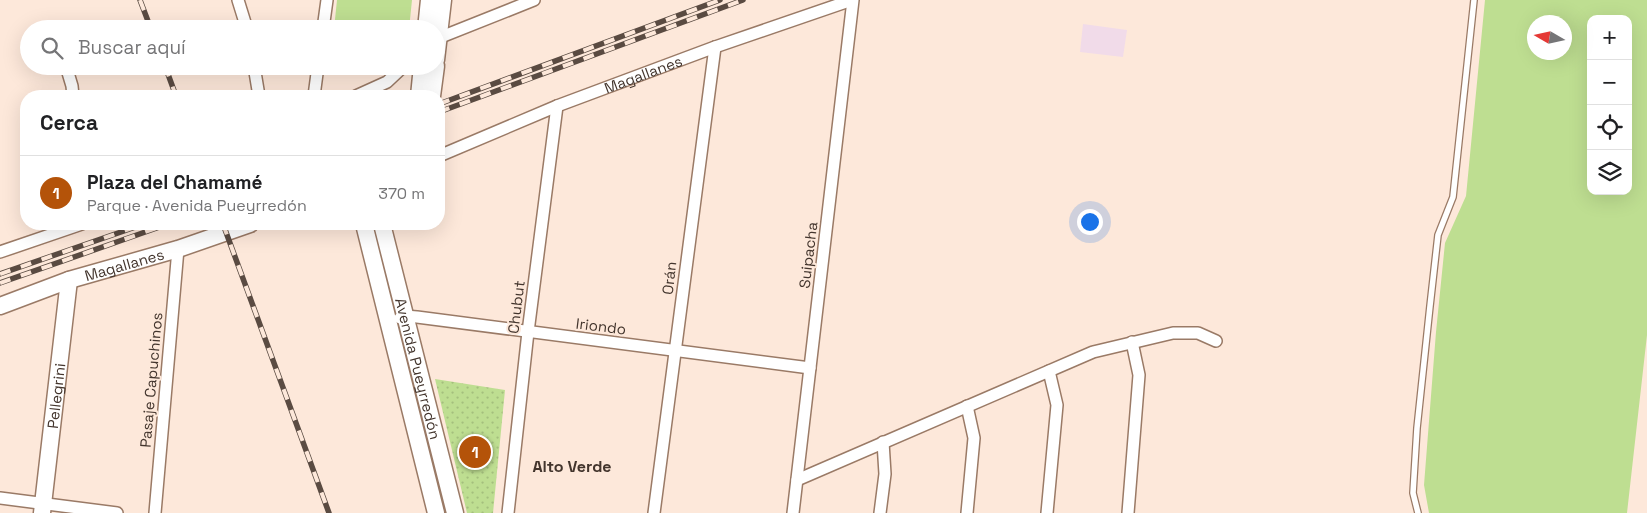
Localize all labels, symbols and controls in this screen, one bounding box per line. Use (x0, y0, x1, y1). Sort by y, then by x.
north arrow (1527, 15, 1572, 60)
map controls (1587, 15, 1632, 195)
button: + (1587, 15, 1632, 60)
search box (20, 20, 445, 75)
icon: search (38, 34, 66, 62)
text: Buscar aquí (78, 35, 186, 60)
street label: Magallanes (601, 51, 685, 97)
button: − (1587, 60, 1632, 105)
button: locate (1587, 105, 1632, 150)
text: Cerca (40, 109, 98, 136)
button: layers (1587, 150, 1632, 195)
text: Plaza del Chamamé (87, 170, 262, 195)
text: 1 (52, 183, 60, 204)
text: 370 m (378, 183, 425, 204)
text: Parque · Avenida Pueyrredón (87, 195, 307, 216)
your location (1077, 209, 1103, 235)
street label: Suipacha (794, 220, 822, 289)
street label: Magallanes (82, 244, 166, 285)
street label: Orán (658, 260, 680, 296)
street label: Chubut (503, 279, 529, 335)
street label: Avenida Pueyrredón (391, 296, 445, 441)
street label: Pasaje Capuchinos (136, 312, 166, 448)
street label: Iriondo (575, 314, 627, 338)
street label: Pellegrini (42, 362, 69, 430)
pin: 1 (459, 433, 491, 471)
district label: Alto Verde (532, 456, 612, 477)

